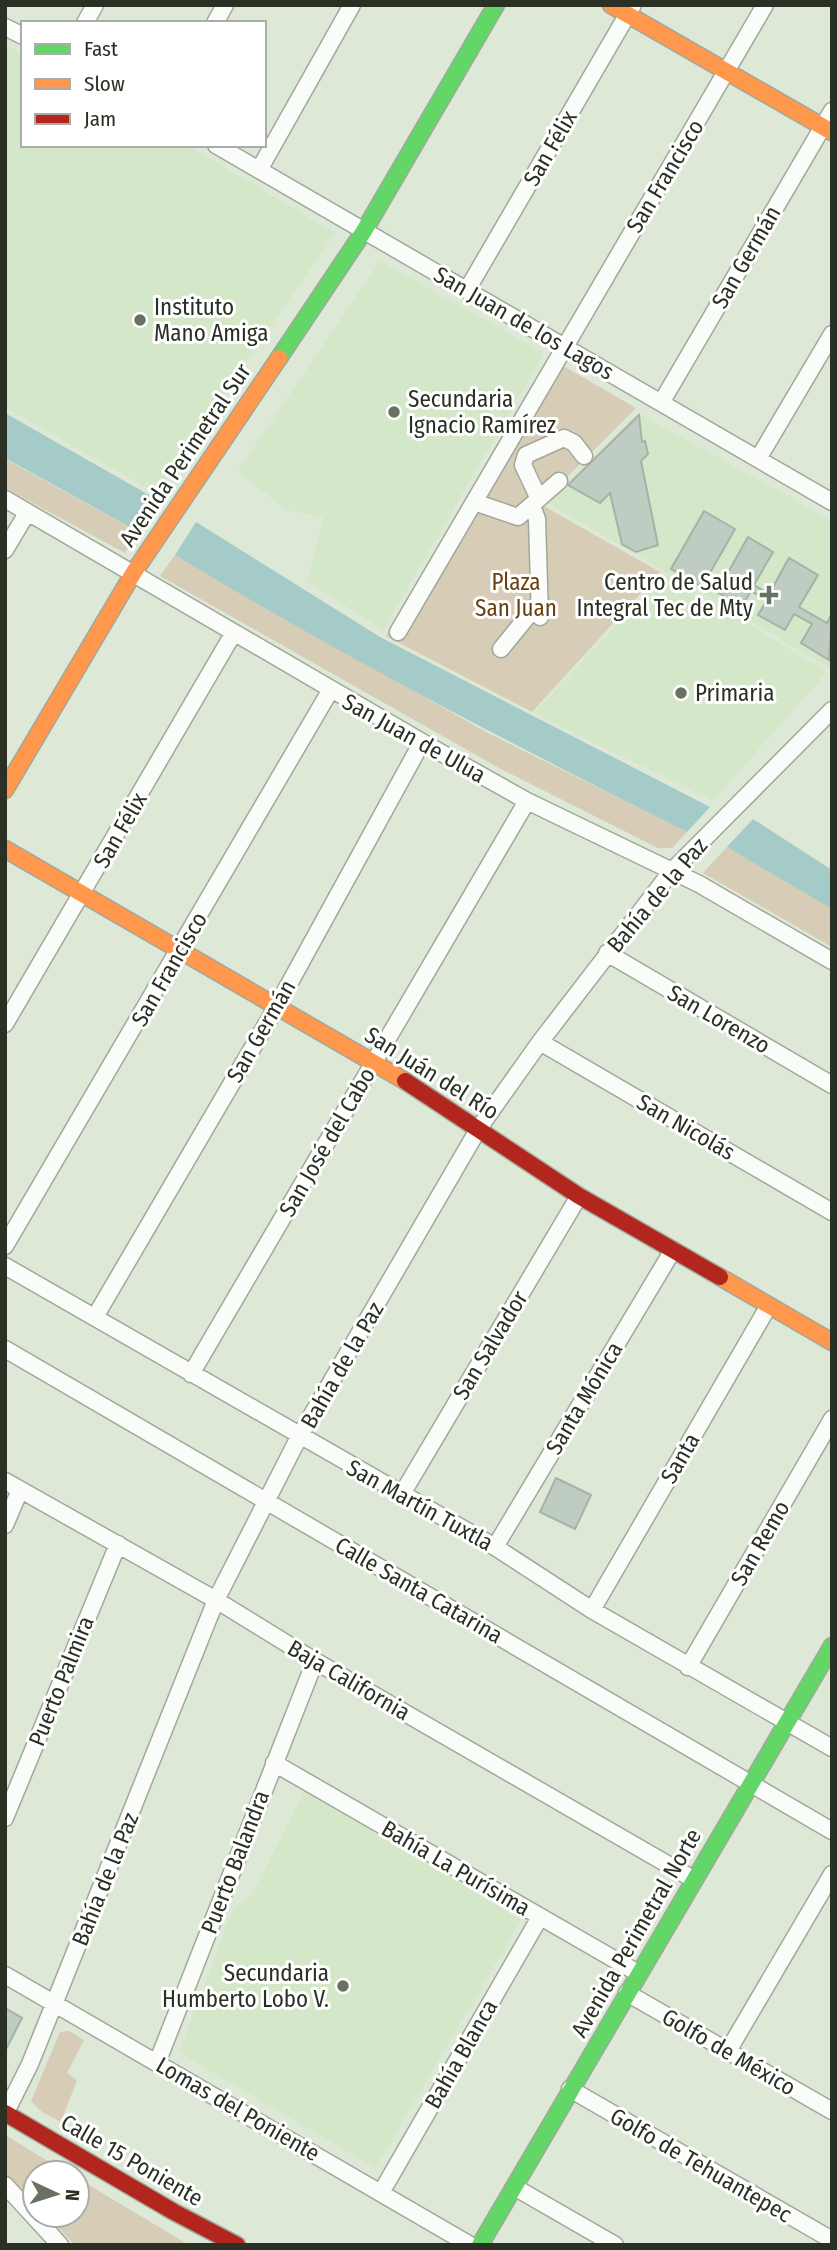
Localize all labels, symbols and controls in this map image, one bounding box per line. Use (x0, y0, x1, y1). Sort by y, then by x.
legend (21, 21, 266, 147)
text: Fast (84, 36, 118, 62)
text: Slow (84, 71, 125, 97)
street label: San Félix (517, 105, 583, 191)
text: Jam (84, 106, 116, 132)
street label: San Francisco (620, 114, 710, 238)
street label: San Germán (705, 201, 787, 313)
street label: San Juan de los Lagos (429, 260, 619, 386)
place label: Instituto Mano Amiga (154, 293, 268, 347)
marker: Instituto Mano Amiga (132, 312, 148, 328)
street label: Avenida Perimetral Sur (113, 358, 257, 552)
place label: Secundaria Ignacio Ramírez (408, 385, 556, 439)
marker: Secundaria Ignacio Ramírez (386, 404, 402, 420)
park label: Plaza San Juan (475, 568, 557, 622)
place label: Centro de Salud Integral Tec de Mty (577, 568, 754, 622)
marker: Centro de Salud Integral Tec de Mty (759, 585, 779, 605)
place label: Primaria (695, 679, 774, 707)
marker: Primaria (673, 685, 689, 701)
street label: San Juan de Ulua (338, 687, 490, 789)
street label: San Félix (87, 787, 153, 873)
street label: Bahía de la Paz (601, 832, 713, 958)
street label: San Francisco (125, 907, 213, 1031)
street label: San Germán (220, 975, 302, 1087)
street label: San Lorenzo (663, 978, 775, 1060)
street label: San Juán del Río (360, 1021, 504, 1125)
street label: San José del Cabo (273, 1063, 381, 1221)
street label: San Nicolás (632, 1088, 740, 1166)
street label: San Salvador (447, 1285, 533, 1405)
street label: Bahía de la Paz (295, 1297, 389, 1433)
street label: Santa Mónica (540, 1337, 628, 1459)
street label: Santa (655, 1428, 705, 1488)
street label: San Martín Tuxtla (342, 1453, 498, 1557)
street label: San Remo (724, 1495, 796, 1591)
street label: Calle Santa Catarina (330, 1531, 508, 1649)
street label: Puerto Palmira (22, 1612, 100, 1750)
street label: Baja California (283, 1634, 415, 1726)
street label: Puerto Balandra (195, 1786, 275, 1938)
street label: Bahía de la Paz (66, 1808, 144, 1950)
street label: Bahía La Purísima (377, 1814, 535, 1922)
street label: Avenida Perimetral Norte (565, 1824, 707, 2042)
place label: Secundaria Humberto Lobo V. (162, 1959, 329, 2013)
marker: Secundaria Humberto Lobo V. (335, 1978, 351, 1994)
street label: Bahía Blanca (419, 1994, 503, 2114)
street label: Golfo de México (657, 2002, 801, 2102)
street label: Lomas del Poniente (151, 2051, 325, 2167)
street label: Golfo de Tehuantepec (605, 2102, 797, 2228)
street label: Calle 15 Poniente (56, 2108, 208, 2212)
north arrow (21, 2159, 91, 2229)
text: N (61, 2189, 84, 2202)

